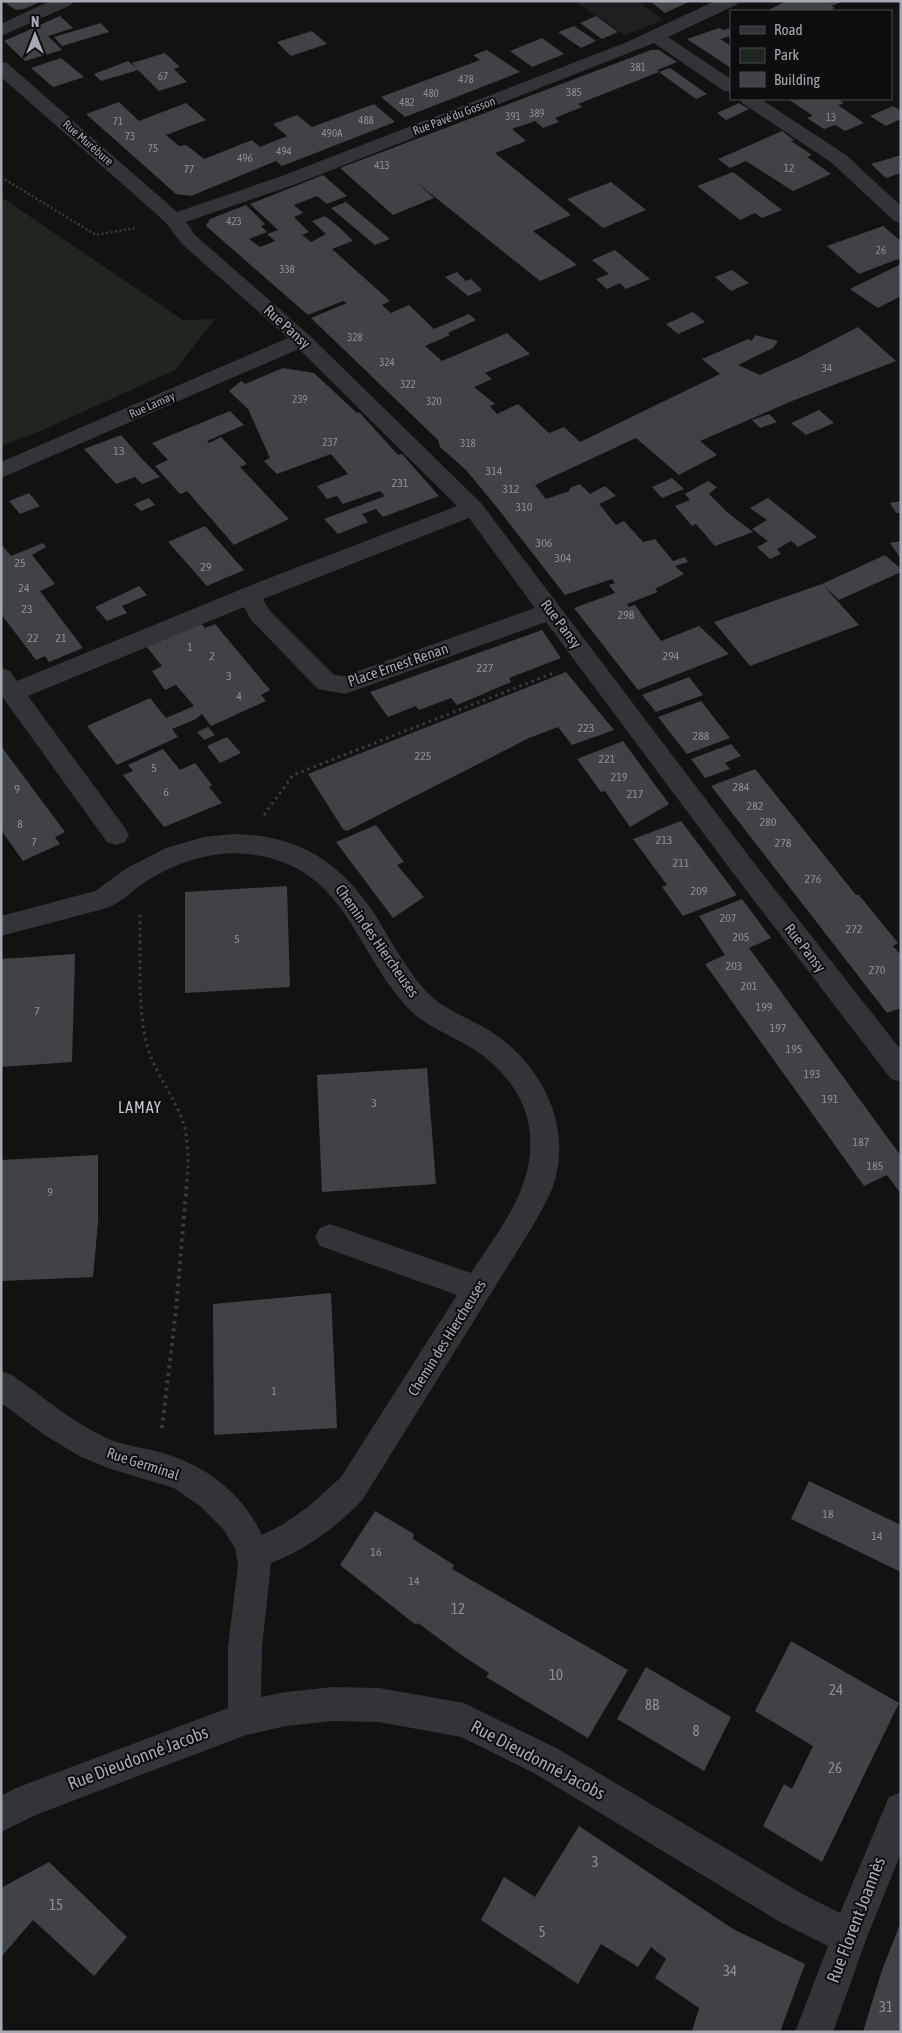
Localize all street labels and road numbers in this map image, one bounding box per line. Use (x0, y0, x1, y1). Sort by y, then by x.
street label: Rue Pavé du Gosson (411, 94, 497, 138)
street label: Rue Murébure (60, 117, 116, 169)
street label: Rue Pansy (261, 301, 314, 352)
street label: Rue Lamay (127, 389, 177, 421)
street label: Rue Pansy (538, 596, 585, 651)
street label: Place Ernest Renan (345, 639, 450, 690)
street label: Chemin des Hiercheuses (332, 881, 423, 1000)
street label: Rue Pansy (781, 920, 829, 975)
street label: Chemin des Hiercheuses (404, 1277, 489, 1399)
street label: Rue Germinal (105, 1444, 182, 1483)
street label: Rue Dieudonné Jacobs (468, 1715, 609, 1804)
street label: Rue Dieudonné Jacobs (65, 1721, 211, 1794)
street label: Rue Florent Joannès (822, 1854, 889, 1986)

